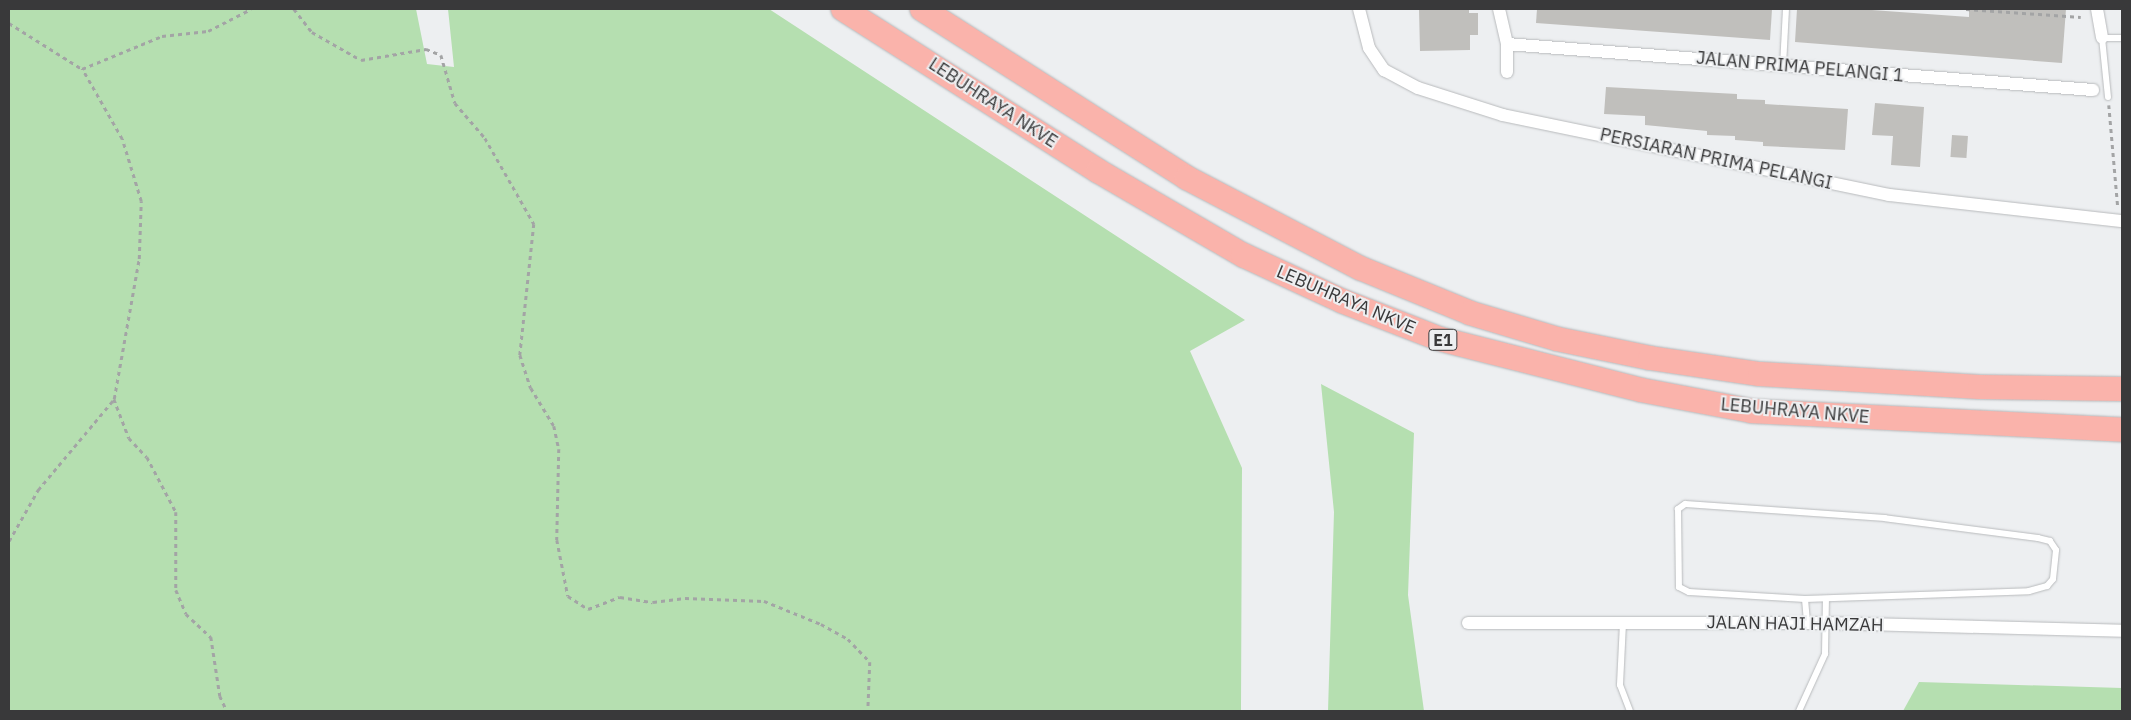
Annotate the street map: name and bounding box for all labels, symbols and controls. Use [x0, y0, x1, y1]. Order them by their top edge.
street label: JALAN PRIMA PELANGI 1 [1695, 47, 1905, 87]
street label: LEBUHRAYA NKVE [925, 53, 1061, 153]
street label: PERSIARAN PRIMA PELANGI [1598, 124, 1834, 194]
street label: LEBUHRAYA NKVE [1273, 261, 1419, 339]
road number: E1 [1428, 326, 1458, 354]
street label: LEBUHRAYA NKVE [1720, 394, 1870, 428]
street label: JALAN HAJI HAMZAH [1706, 612, 1884, 636]

